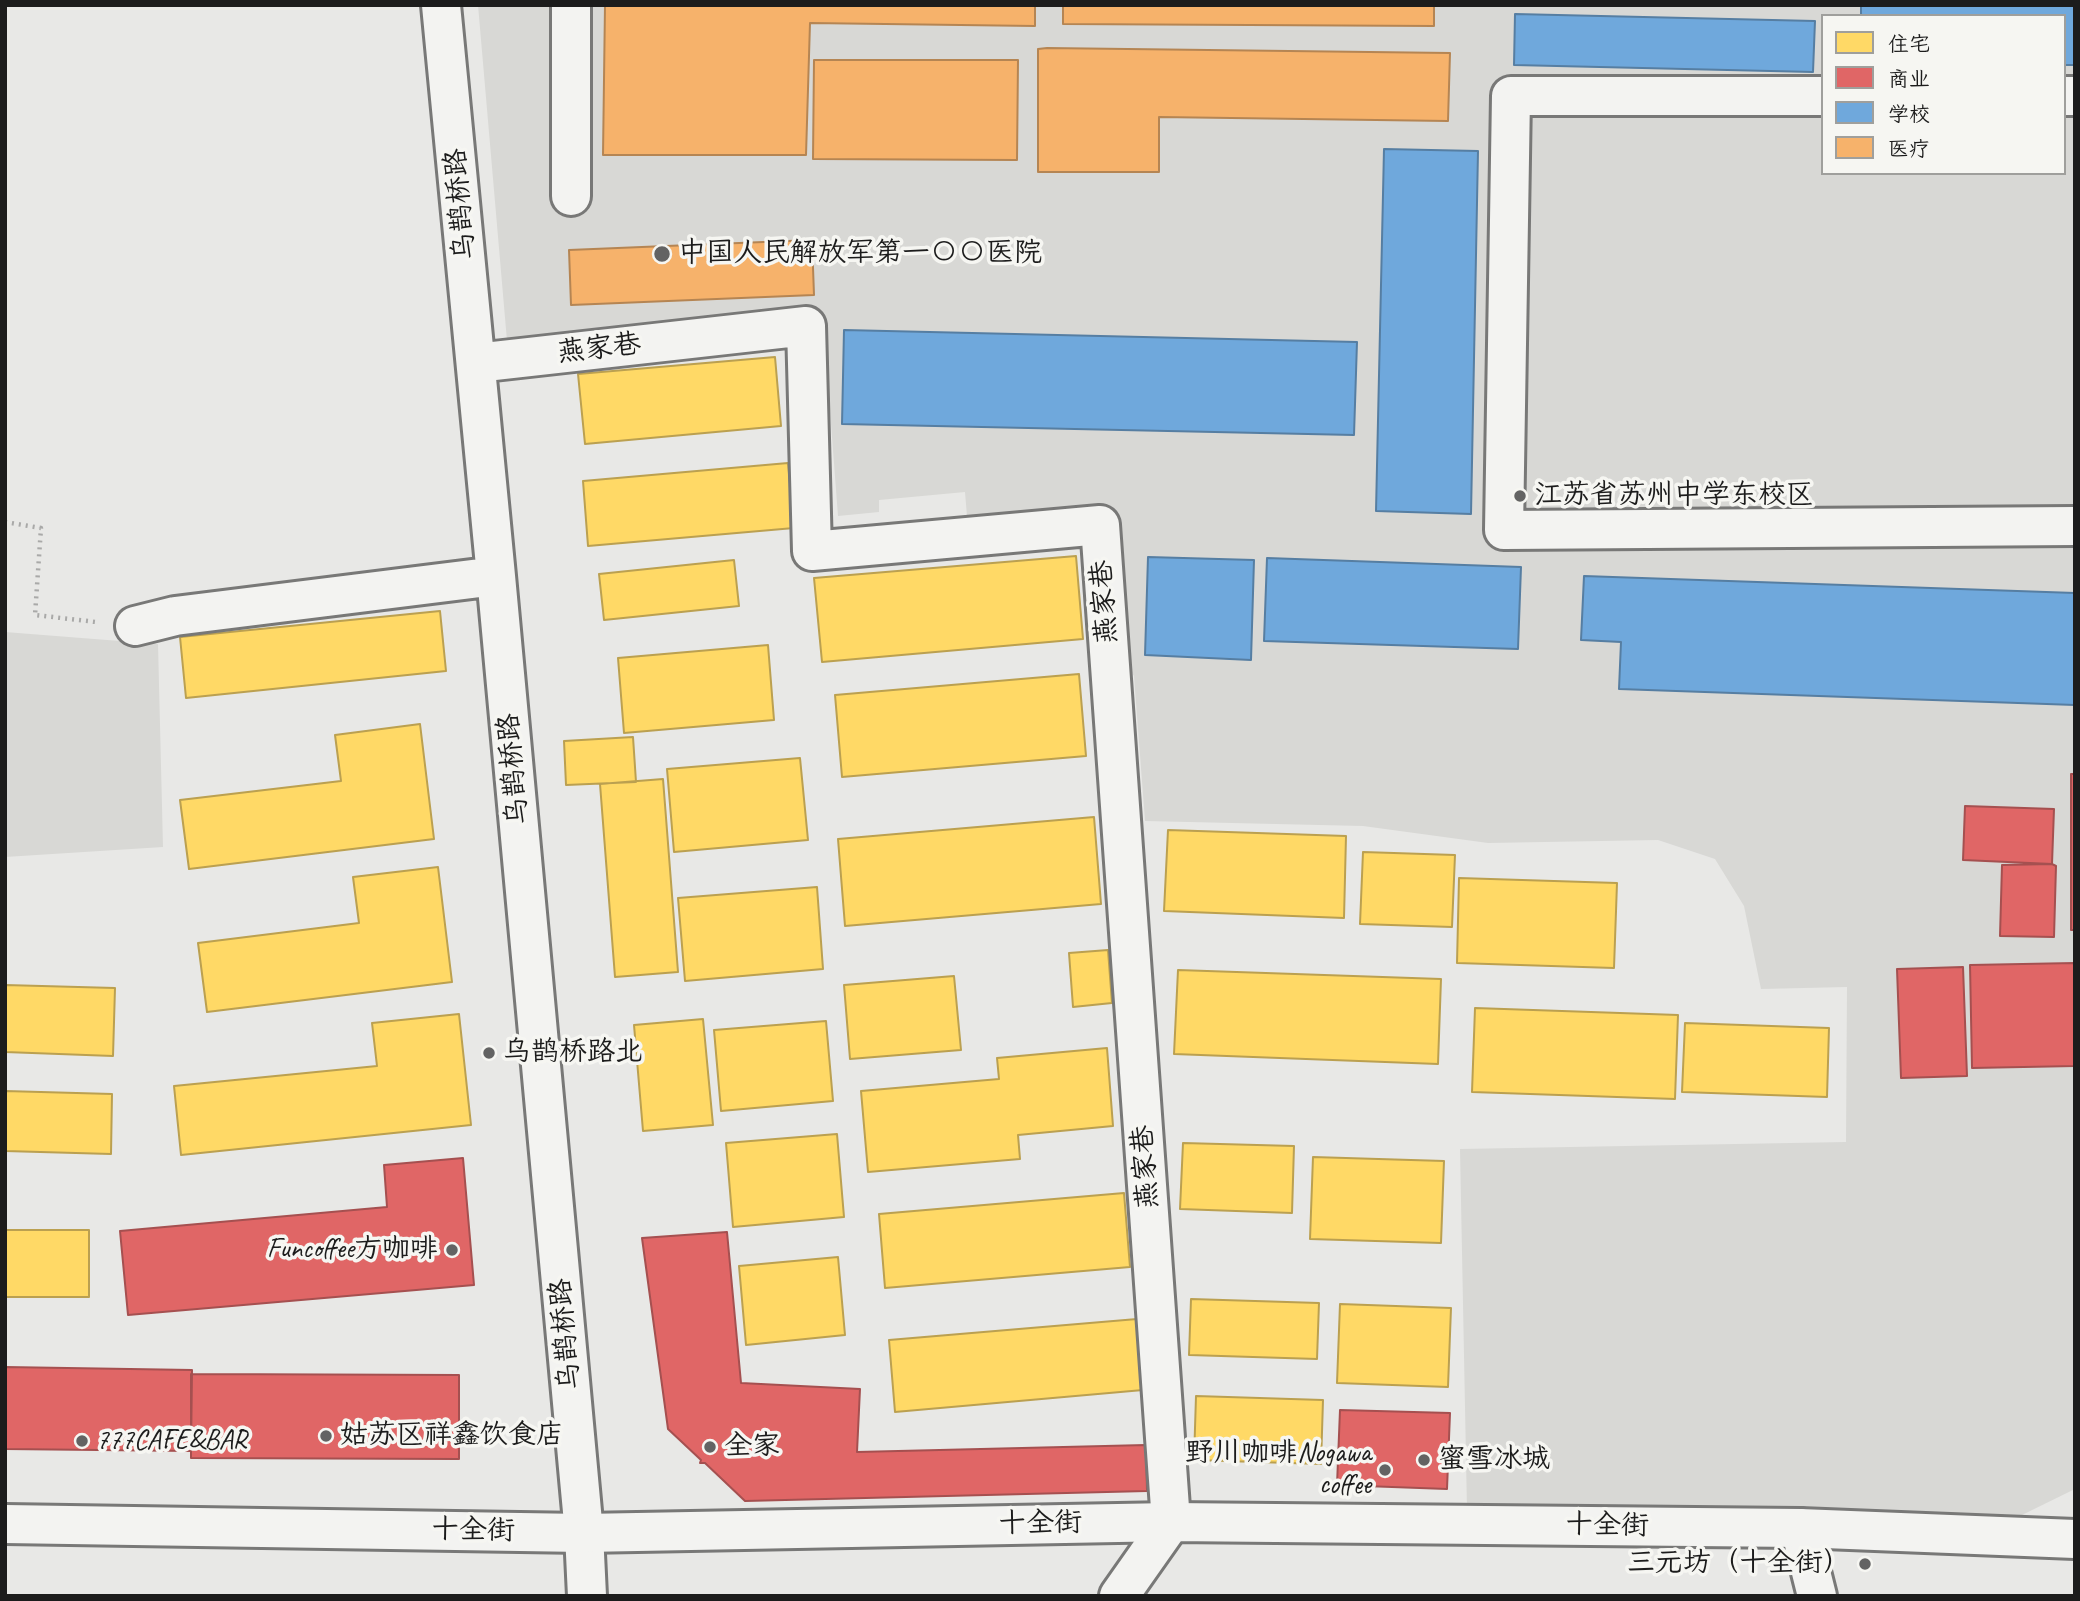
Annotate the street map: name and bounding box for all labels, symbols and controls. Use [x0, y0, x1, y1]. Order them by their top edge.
legend [1821, 14, 2066, 175]
text: 住宅 [1888, 31, 1930, 57]
text: 商业 [1888, 66, 1930, 92]
text: 学校 [1888, 101, 1930, 127]
text: 医疗 [1888, 136, 1930, 162]
street label: 乌鹊桥路 [439, 147, 483, 261]
place label: 中国人民解放军第一〇〇医院 [678, 237, 1042, 271]
marker: 中国人民解放军第一〇〇医院 [652, 244, 672, 264]
street label: 燕家巷 [555, 328, 643, 370]
place label: 江苏省苏州中学东校区 [1534, 479, 1814, 513]
marker: 江苏省苏州中学东校区 [1512, 488, 1528, 504]
street label: 燕家巷 [1085, 559, 1125, 645]
street label: 乌鹊桥路 [492, 712, 536, 826]
place label: 乌鹊桥路北 [503, 1036, 643, 1070]
marker: 乌鹊桥路北 [481, 1045, 497, 1061]
street label: 燕家巷 [1126, 1124, 1166, 1210]
place label: Funcoffee方咖啡 [267, 1233, 438, 1267]
marker: Funcoffee方咖啡 [444, 1242, 460, 1258]
street label: 乌鹊桥路 [544, 1277, 588, 1391]
place label: 姑苏区祥鑫饮食店 [340, 1419, 564, 1453]
place label: 777CAFE&BAR [96, 1424, 246, 1458]
marker: 姑苏区祥鑫饮食店 [318, 1428, 334, 1444]
place label: 全家 [724, 1430, 780, 1464]
marker: 777CAFE&BAR [74, 1433, 90, 1449]
place label: 野川咖啡Nogawa coffee [1185, 1437, 1371, 1503]
marker: 全家 [702, 1439, 718, 1455]
place label: 蜜雪冰城 [1438, 1443, 1550, 1477]
marker: 蜜雪冰城 [1416, 1452, 1432, 1468]
marker: 野川咖啡Nogawa coffee [1377, 1462, 1393, 1478]
street label: 十全街 [998, 1506, 1082, 1542]
street label: 十全街 [1565, 1508, 1649, 1544]
street label: 十全街 [431, 1513, 515, 1549]
place label: 三元坊（十全街） [1627, 1547, 1851, 1581]
marker: 三元坊（十全街） [1857, 1556, 1873, 1572]

